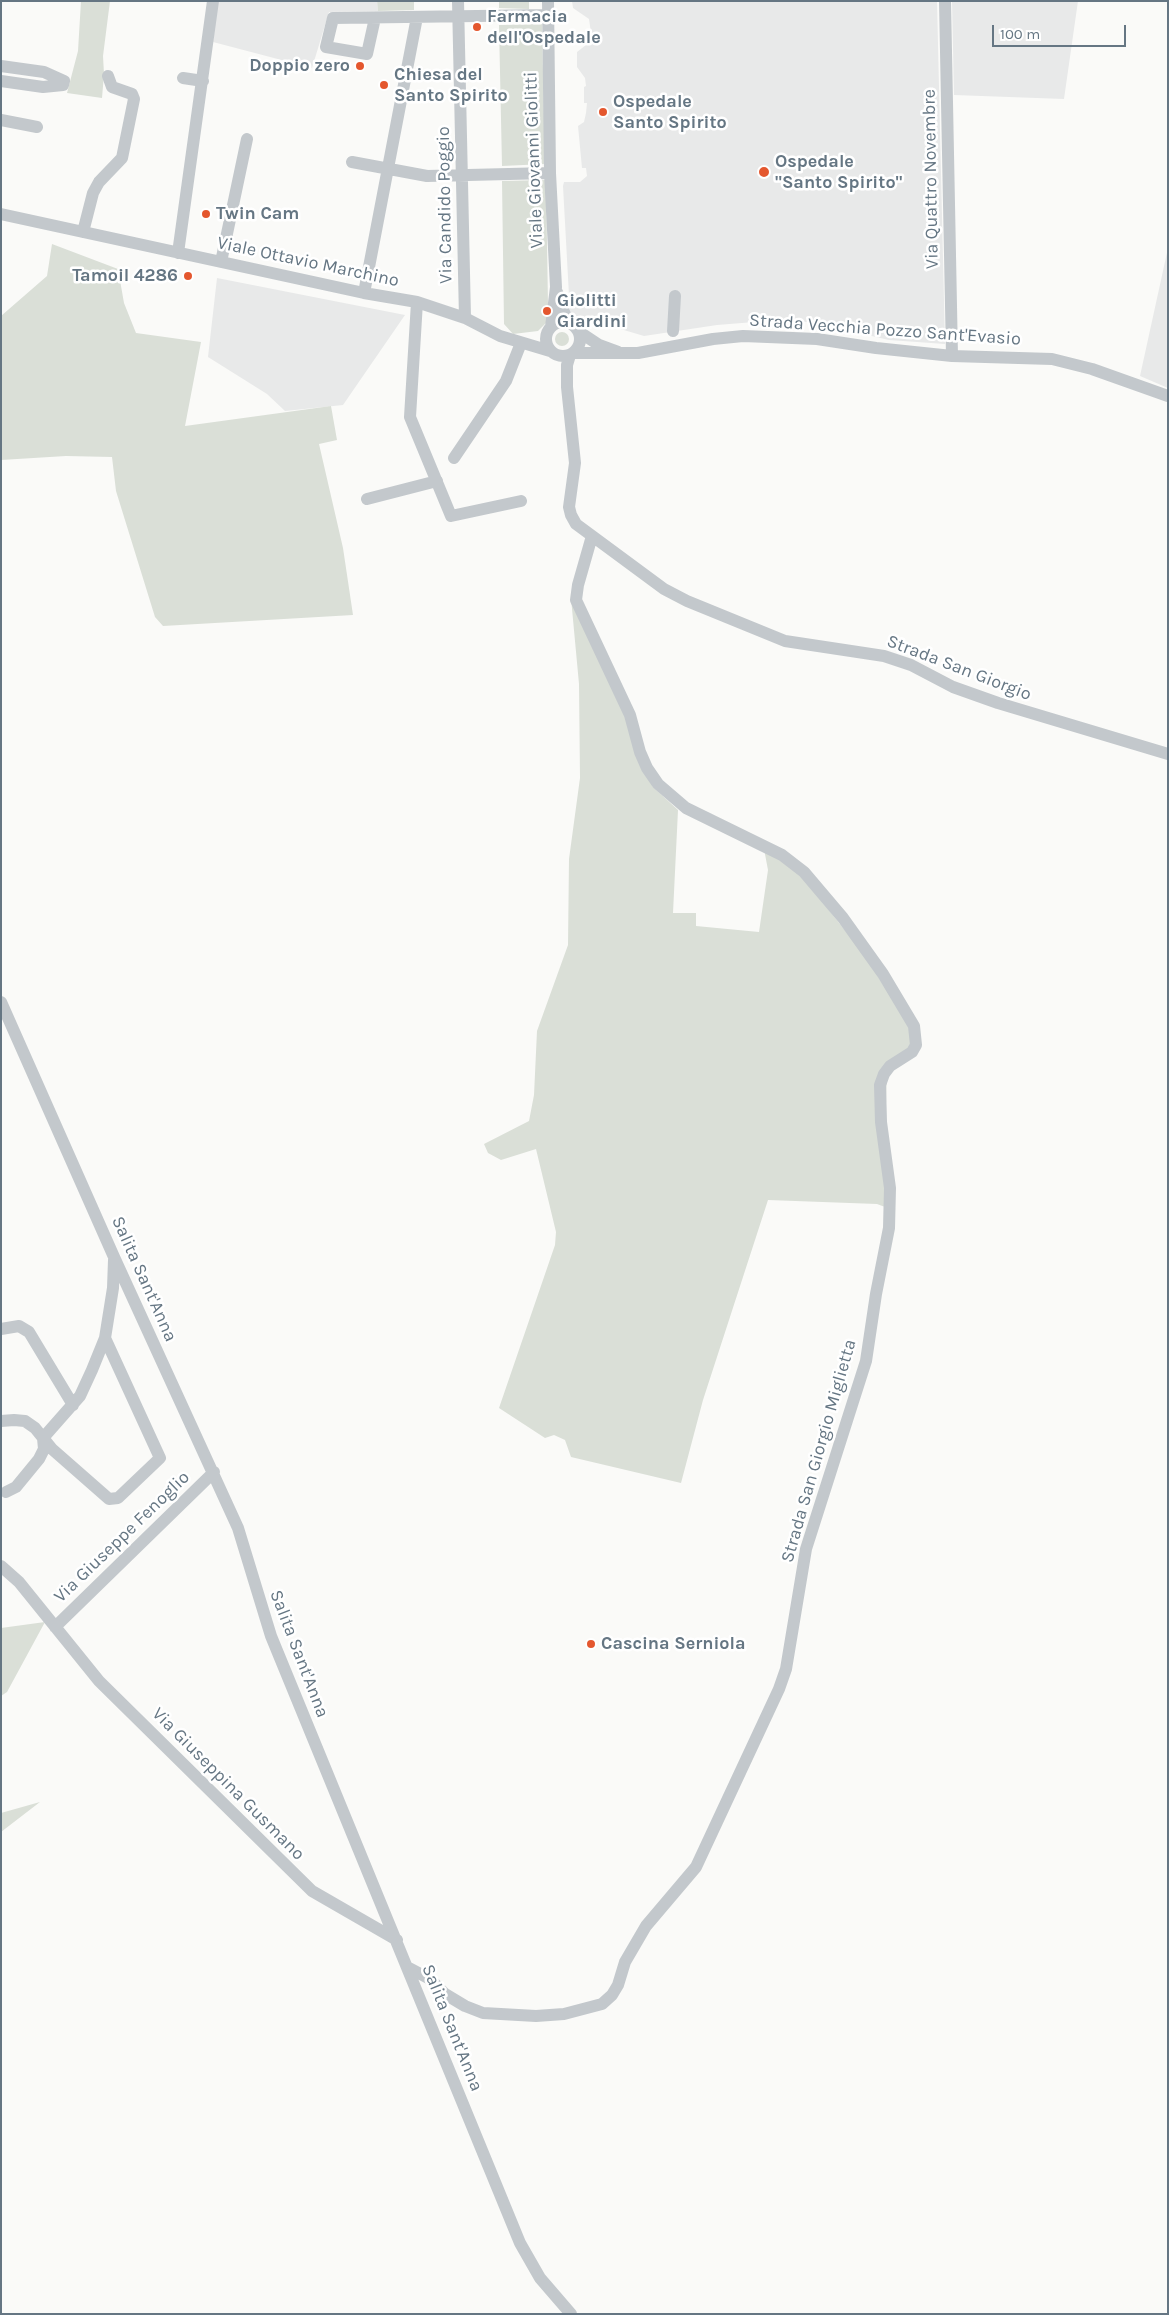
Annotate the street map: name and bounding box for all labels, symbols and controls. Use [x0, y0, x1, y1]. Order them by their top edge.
place label: Farmacia dell'Ospedale [487, 6, 601, 48]
scale bar [994, 15, 1128, 47]
marker: Farmacia dell'Ospedale [471, 21, 483, 33]
text: 100 m [1000, 25, 1040, 43]
place label: Doppio zero [249, 55, 350, 77]
marker: Doppio zero [354, 60, 366, 72]
place label: Chiesa del Santo Spirito [394, 64, 508, 106]
street label: Viale Giovanni Giolitti [520, 71, 548, 249]
marker: Chiesa del Santo Spirito [378, 79, 390, 91]
street label: Via Quattro Novembre [919, 89, 943, 269]
place label: Ospedale Santo Spirito [613, 91, 727, 134]
marker: Ospedale Santo Spirito [597, 106, 609, 118]
street label: Via Candido Poggio [433, 126, 457, 284]
place label: Ospedale "Santo Spirito" [775, 151, 902, 193]
marker: Ospedale "Santo Spirito" [757, 165, 771, 179]
place label: Twin Cam [216, 203, 299, 225]
marker: Twin Cam [200, 208, 212, 220]
street label: Viale Ottavio Marchino [215, 232, 401, 292]
place label: Tamoil 4286 [72, 265, 178, 287]
marker: Tamoil 4286 [182, 270, 194, 282]
place label: Giolitti Giardini [557, 290, 627, 332]
marker: Giolitti Giardini [541, 305, 553, 317]
street label: Strada Vecchia Pozzo Sant'Evasio [748, 310, 1022, 350]
street label: Strada San Giorgio [884, 630, 1034, 706]
street label: Salita Sant'Anna [107, 1213, 181, 1345]
street label: Strada San Giorgio Miglietta [777, 1337, 861, 1565]
street label: Via Giuseppe Fenoglio [50, 1467, 194, 1607]
street label: Salita Sant'Anna [265, 1587, 333, 1721]
place label: Cascina Serniola [601, 1633, 746, 1655]
marker: Cascina Serniola [585, 1638, 597, 1650]
street label: Via Giuseppina Gusmano [147, 1703, 309, 1865]
street label: Salita Sant'Anna [417, 1961, 487, 2095]

